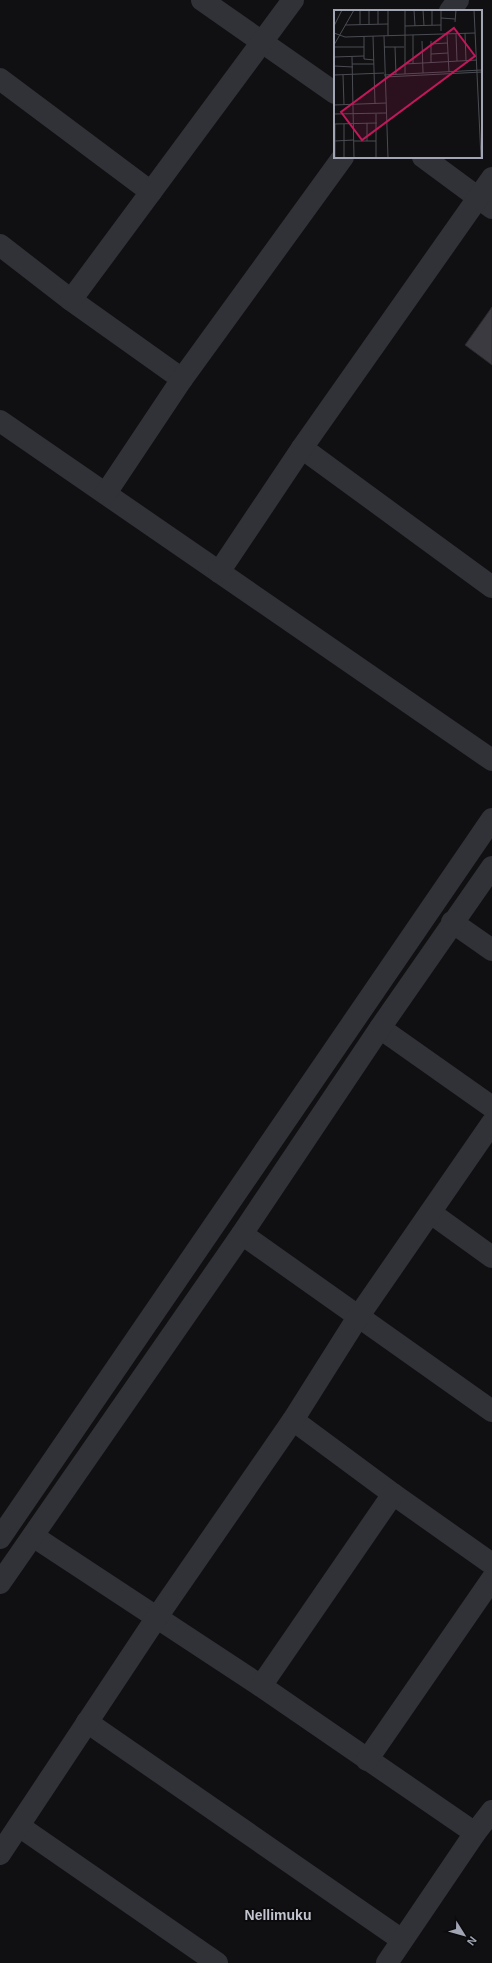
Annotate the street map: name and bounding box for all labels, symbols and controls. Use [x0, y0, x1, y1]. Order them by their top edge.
inset map [334, 10, 482, 158]
district label: Nellimuku [245, 1907, 311, 1923]
north arrow [444, 1915, 484, 1955]
text: N [465, 1934, 479, 1948]

